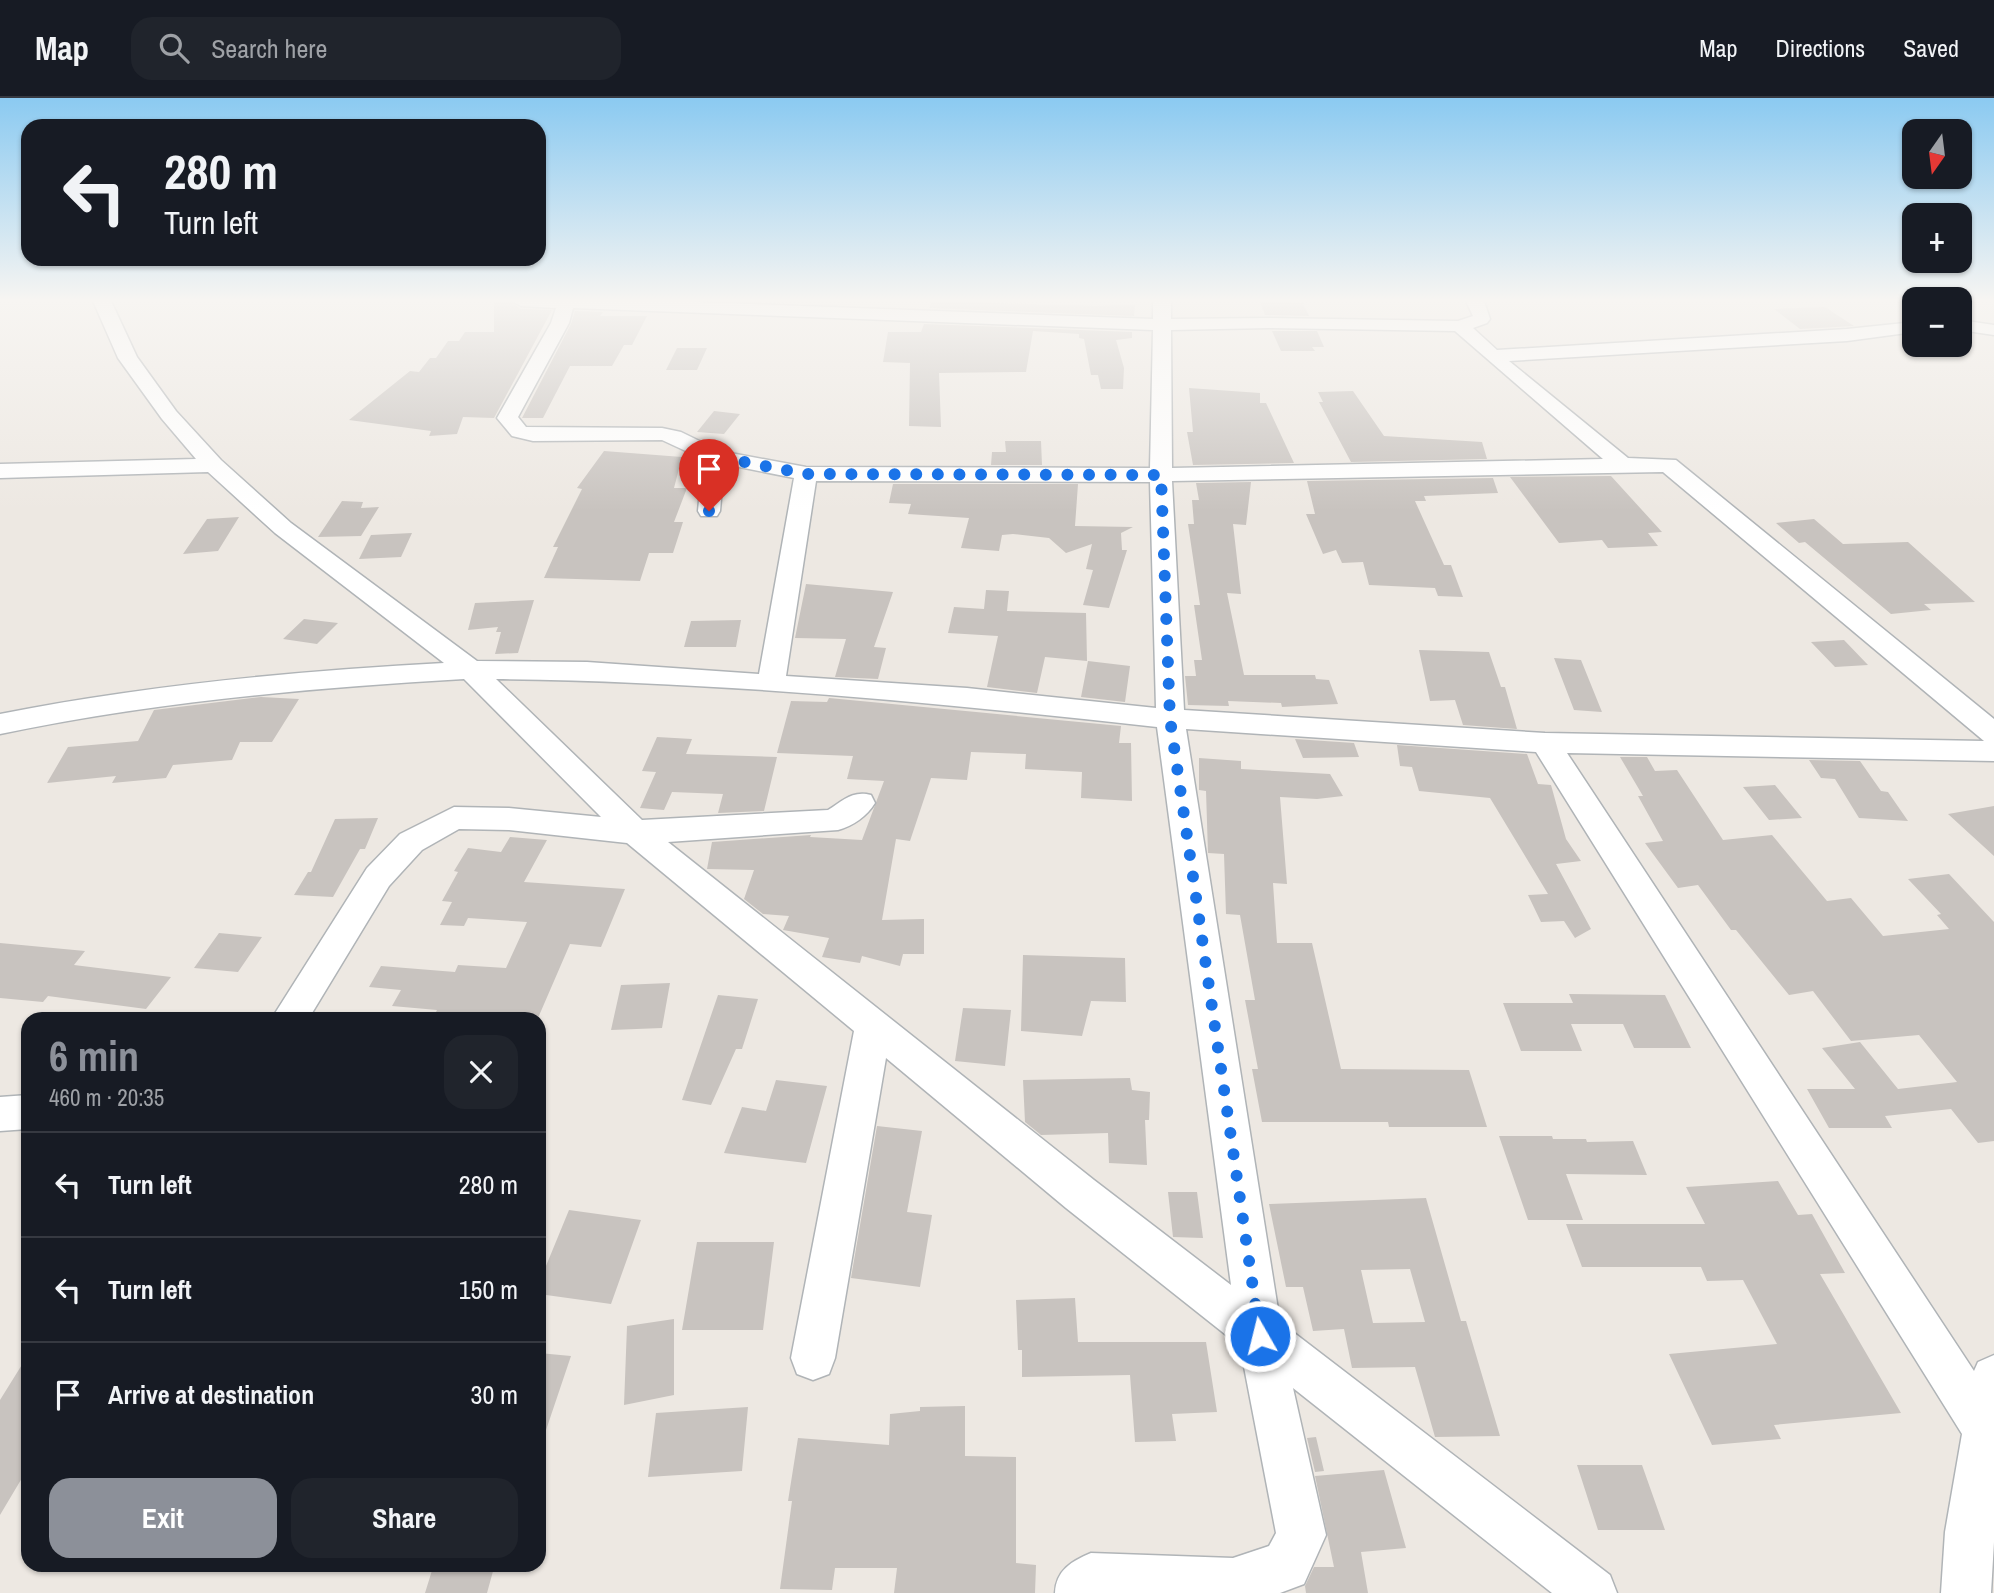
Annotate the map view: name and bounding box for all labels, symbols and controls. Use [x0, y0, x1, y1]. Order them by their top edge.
search box [131, 17, 621, 80]
text: Map [35, 26, 89, 70]
icon: search [155, 29, 193, 67]
text: Search here [211, 31, 327, 66]
text: Map [1699, 32, 1737, 64]
text: Directions [1775, 32, 1865, 64]
text: Saved [1903, 32, 1959, 64]
north arrow [1902, 119, 1972, 189]
map controls [1902, 119, 1972, 357]
text: 280 m [164, 138, 278, 204]
icon: left [49, 147, 140, 238]
text: Turn left [164, 201, 258, 244]
button: + [1902, 203, 1972, 273]
button: − [1902, 287, 1972, 357]
pin [679, 439, 739, 511]
icon: arrive [690, 450, 728, 488]
text: 6 min [49, 1028, 139, 1084]
button: close [444, 1035, 518, 1109]
text: 460 m · 20:35 [49, 1082, 164, 1113]
icon: left [49, 1166, 87, 1204]
text: Turn left [108, 1167, 192, 1202]
text: 280 m [459, 1167, 518, 1202]
icon: left [49, 1271, 87, 1309]
text: Turn left [108, 1272, 192, 1307]
text: 150 m [459, 1272, 518, 1307]
position arrow [1223, 1299, 1297, 1373]
icon: arrive [49, 1376, 87, 1414]
text: Arrive at destination [108, 1377, 314, 1412]
text: 30 m [471, 1377, 518, 1412]
button: Exit [49, 1478, 277, 1558]
button: Share [291, 1478, 518, 1558]

